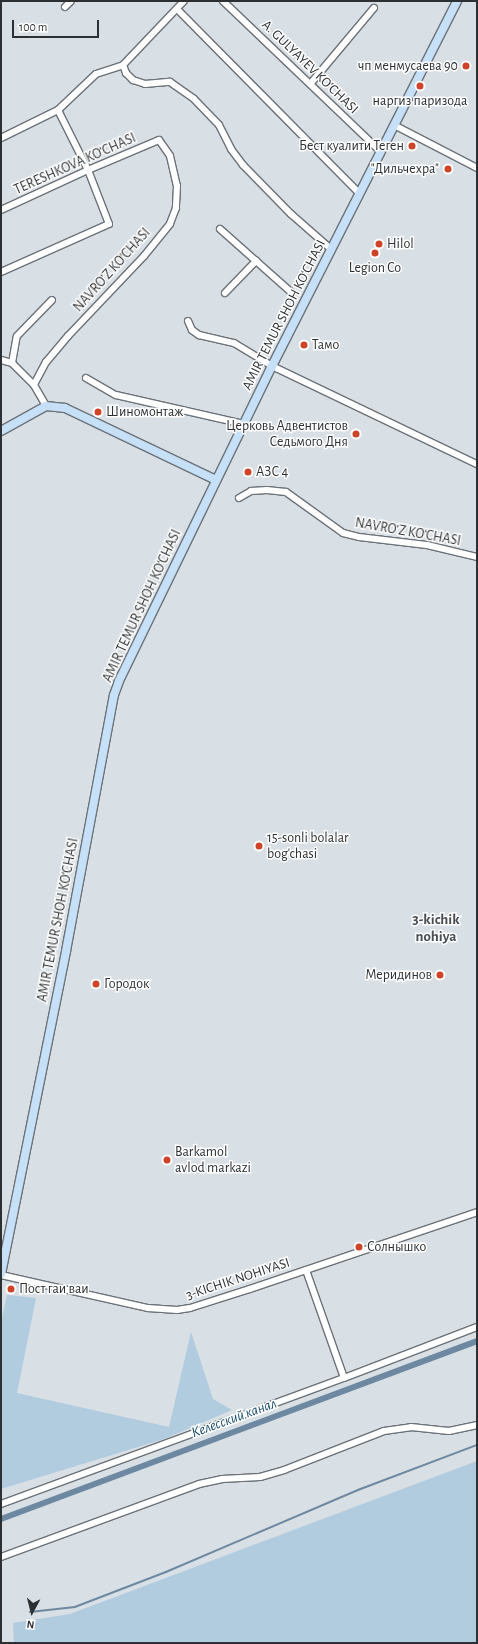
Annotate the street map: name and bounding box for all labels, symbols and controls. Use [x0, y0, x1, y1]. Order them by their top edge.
scale bar [14, 12, 101, 38]
street label: A. GULYAYEV KO‘CHASI [258, 17, 362, 117]
text: 100 m [19, 21, 47, 33]
place label: чп менмусаева 90 [358, 58, 458, 74]
marker: чп менмусаева 90 [461, 61, 471, 71]
marker: наргиз паризода [415, 81, 425, 91]
place label: наргиз паризода [373, 93, 467, 109]
street label: TERESHKOVA KO‘CHASI [11, 130, 139, 198]
place label: Бест куалити Теген [299, 138, 404, 154]
marker: Бест куалити Теген [407, 141, 417, 151]
place label: "Дильчехра" [371, 161, 439, 177]
marker: "Дильчехра" [442, 163, 454, 175]
street label: NAVRO‘Z KO‘CHASI [70, 225, 154, 315]
place label: Hilol [387, 236, 414, 252]
street label: AMIR TEMUR SHOH KO‘CHASI [239, 237, 329, 393]
marker: Hilol [374, 239, 384, 249]
marker: Legion Co [370, 248, 380, 258]
place label: Legion Co [349, 260, 401, 276]
place label: Тамо [312, 337, 339, 353]
marker: Тамо [299, 340, 309, 350]
place label: Шиномонтаж [106, 404, 183, 420]
marker: Шиномонтаж [93, 407, 103, 417]
place label: Церковь Адвентистов Седьмого Дня [226, 418, 348, 450]
marker: Церковь Адвентистов Седьмого Дня [351, 429, 361, 439]
place label: АЗС 4 [256, 464, 288, 480]
marker: АЗС 4 [243, 467, 253, 477]
street label: NAVRO‘Z KO‘CHASI [354, 514, 462, 550]
street label: AMIR TEMUR SHOH KO‘CHASI [99, 527, 185, 685]
place label: 15-sonli bolalar bog'chasi [267, 830, 349, 862]
street label: AMIR TEMUR SHOH KO‘CHASI [34, 837, 82, 1003]
marker: 15-sonli bolalar bog'chasi [254, 841, 264, 851]
district label: 3-kichik nohiya [412, 910, 460, 945]
place label: Меридинов [365, 967, 432, 983]
marker: Меридинов [435, 970, 445, 980]
place label: Городок [104, 976, 149, 992]
marker: Городок [91, 979, 101, 989]
place label: Barkamol avlod markazi [175, 1144, 251, 1176]
marker: Barkamol avlod markazi [162, 1155, 172, 1165]
place label: Солнышко [367, 1239, 426, 1255]
marker: Солнышко [354, 1242, 364, 1252]
street label: 3-KICHIK NOHIYASI [184, 1254, 292, 1304]
place label: Пост гаи ваи [19, 1281, 89, 1297]
marker: Пост гаи ваи [6, 1284, 16, 1294]
water label: Келесский канал [189, 1394, 279, 1442]
north arrow [12, 1592, 52, 1632]
text: N [26, 1618, 35, 1630]

